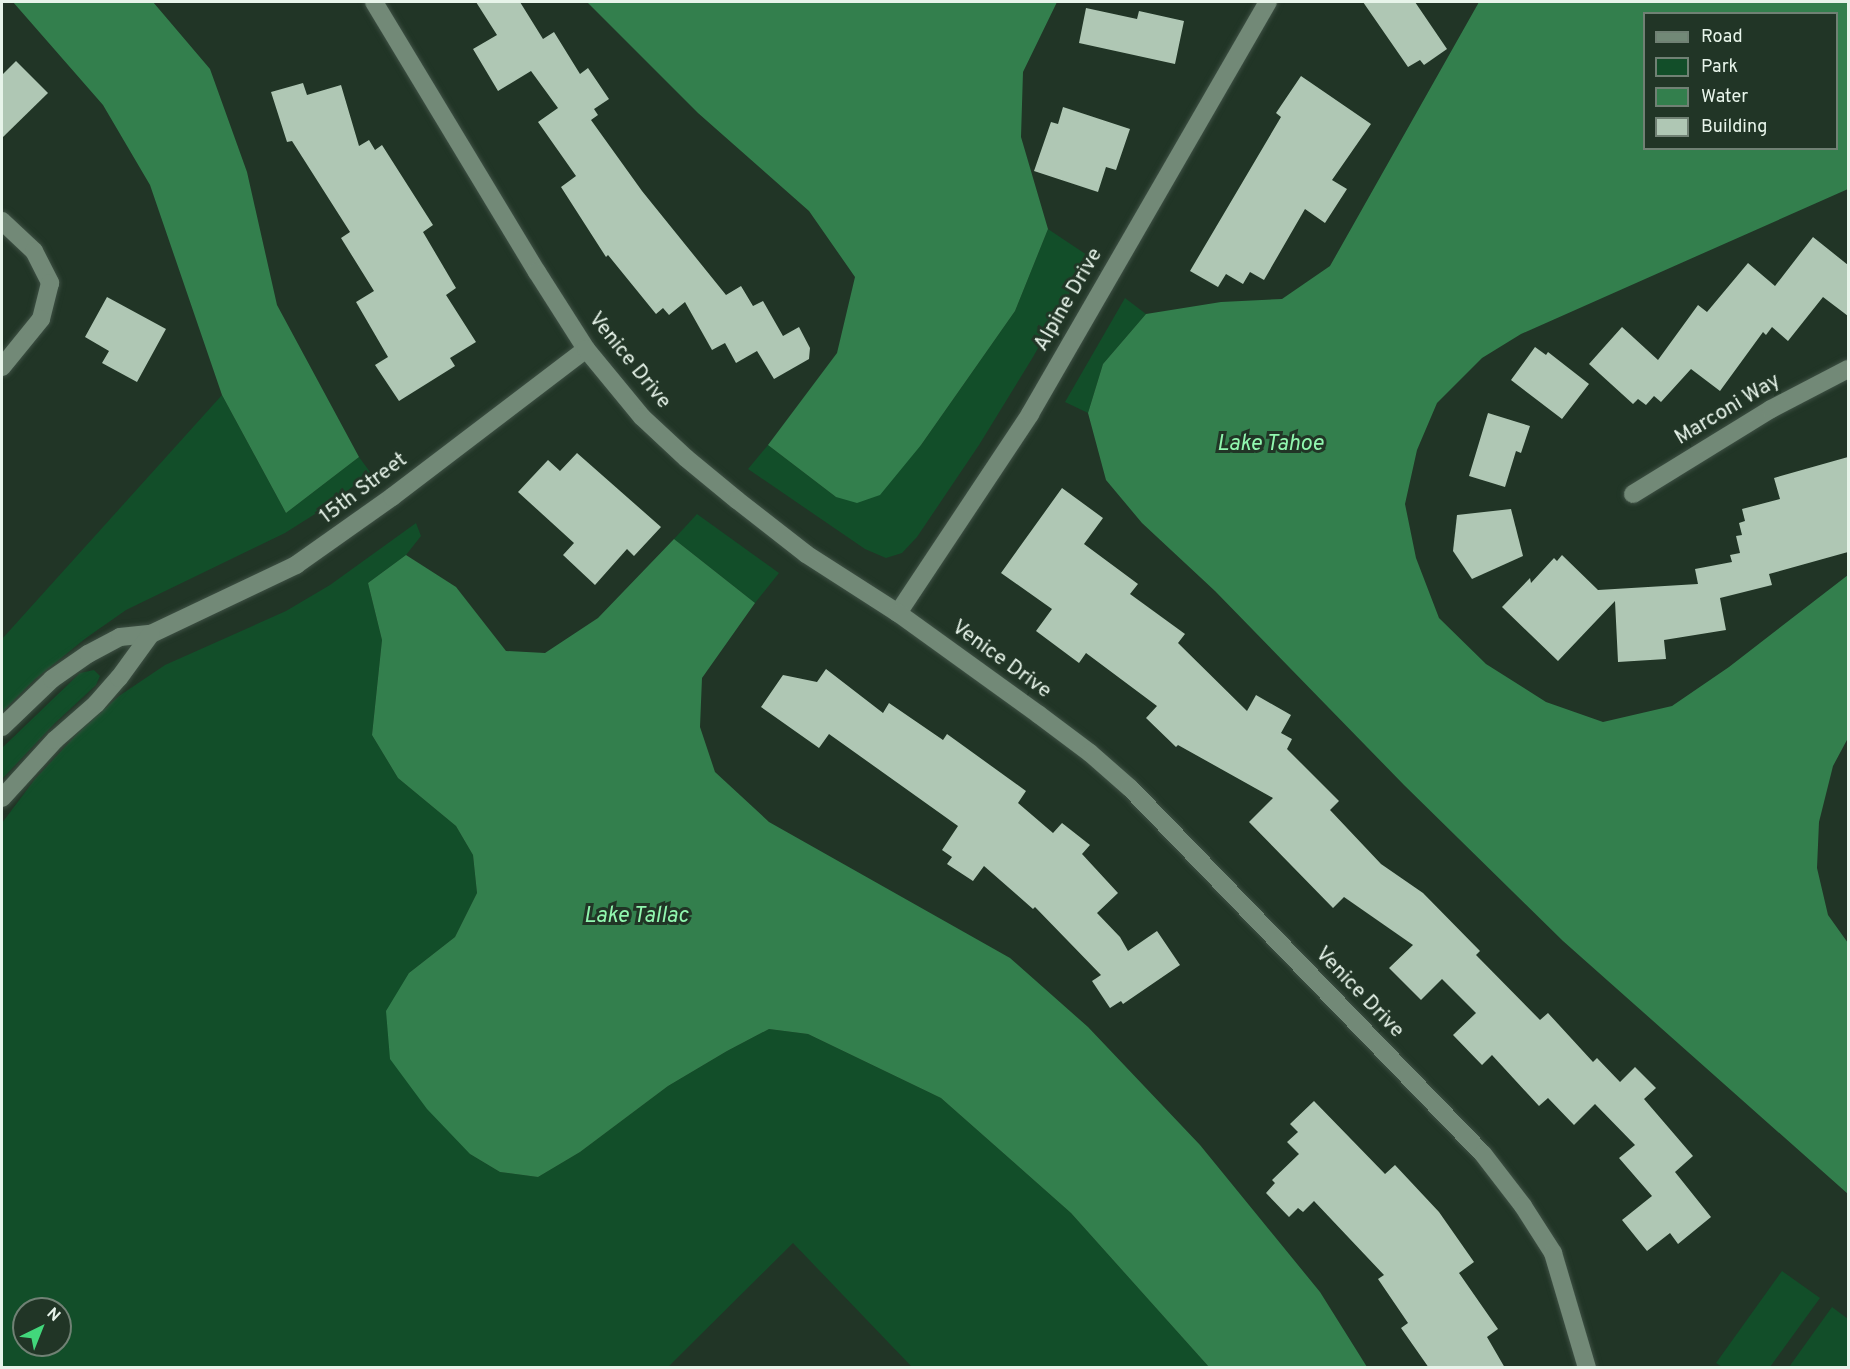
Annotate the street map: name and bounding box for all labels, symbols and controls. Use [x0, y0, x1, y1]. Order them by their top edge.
legend [1643, 12, 1838, 150]
text: Road [1701, 26, 1743, 49]
text: Park [1701, 56, 1738, 79]
text: Water [1701, 86, 1748, 109]
text: Building [1701, 116, 1767, 139]
street label: Alpine Drive [1029, 244, 1109, 356]
street label: Venice Drive [582, 308, 676, 414]
street label: Marconi Way [1671, 369, 1785, 451]
water label: Lake Tahoe [1216, 432, 1324, 458]
street label: 15th Street [315, 448, 413, 530]
street label: Venice Drive [946, 615, 1056, 705]
water label: Lake Tallac [583, 904, 689, 930]
street label: Venice Drive [1309, 942, 1409, 1044]
north arrow [12, 1297, 72, 1357]
text: N [42, 1304, 64, 1327]

